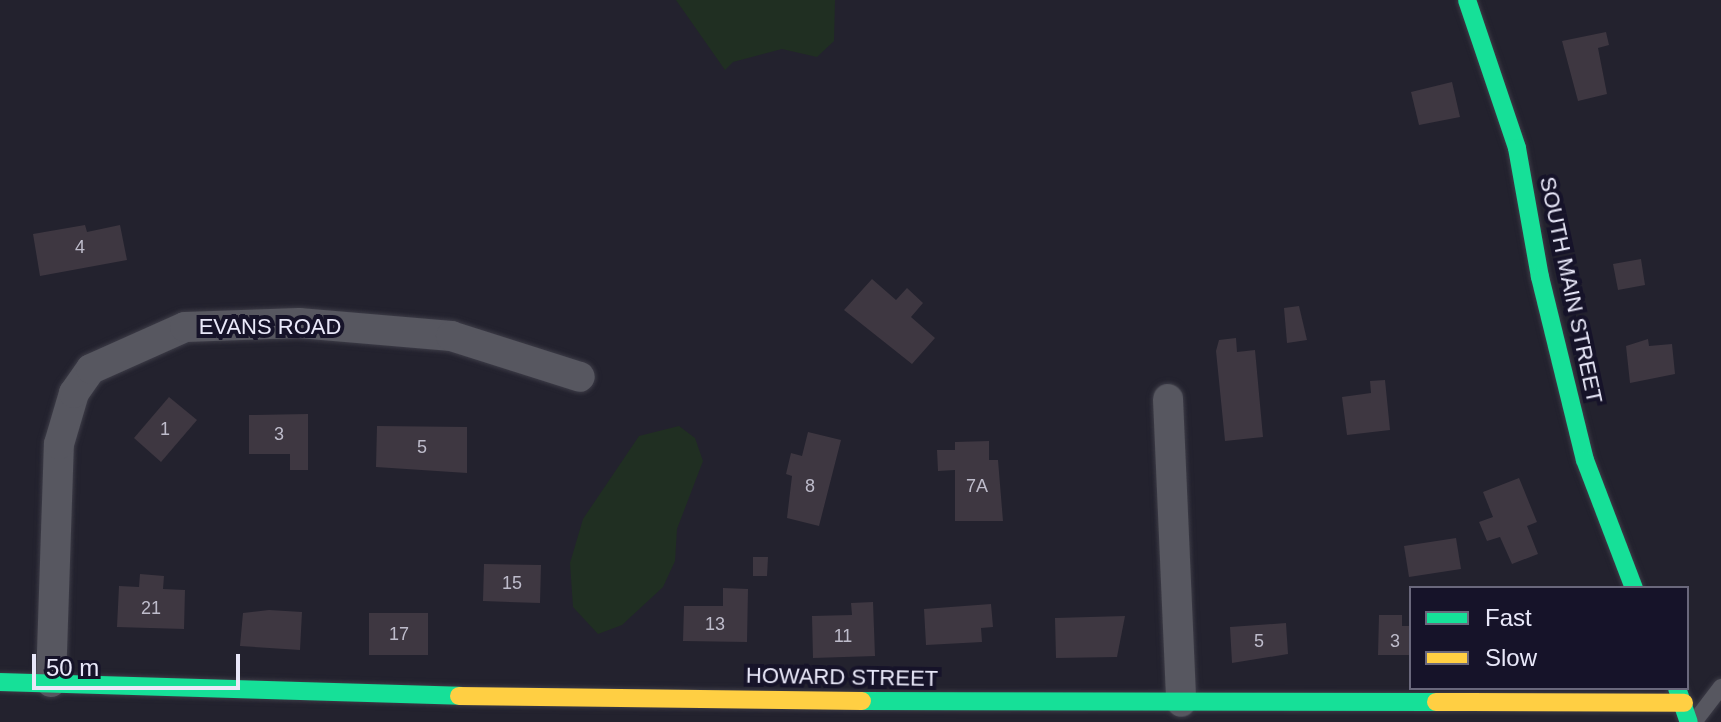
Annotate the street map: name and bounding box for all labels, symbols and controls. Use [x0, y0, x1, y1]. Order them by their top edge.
street label: SOUTH MAIN STREET [1534, 174, 1608, 406]
house number: 4 [75, 236, 85, 258]
street label: EVANS ROAD [199, 314, 341, 340]
house number: 1 [160, 418, 170, 440]
house number: 3 [274, 423, 284, 445]
house number: 5 [417, 436, 427, 458]
house number: 8 [805, 475, 815, 497]
house number: 7A [966, 475, 988, 497]
house number: 15 [502, 572, 522, 594]
legend [1409, 586, 1689, 690]
house number: 21 [141, 597, 161, 619]
text: Fast [1485, 604, 1532, 631]
house number: 13 [705, 613, 725, 635]
house number: 17 [389, 623, 409, 645]
house number: 11 [834, 625, 852, 647]
house number: 5 [1254, 630, 1264, 652]
house number: 3 [1390, 630, 1400, 652]
scale bar [36, 638, 244, 688]
text: Slow [1485, 644, 1537, 671]
text: 50 m [46, 654, 99, 681]
street label: HOWARD STREET [746, 662, 938, 692]

